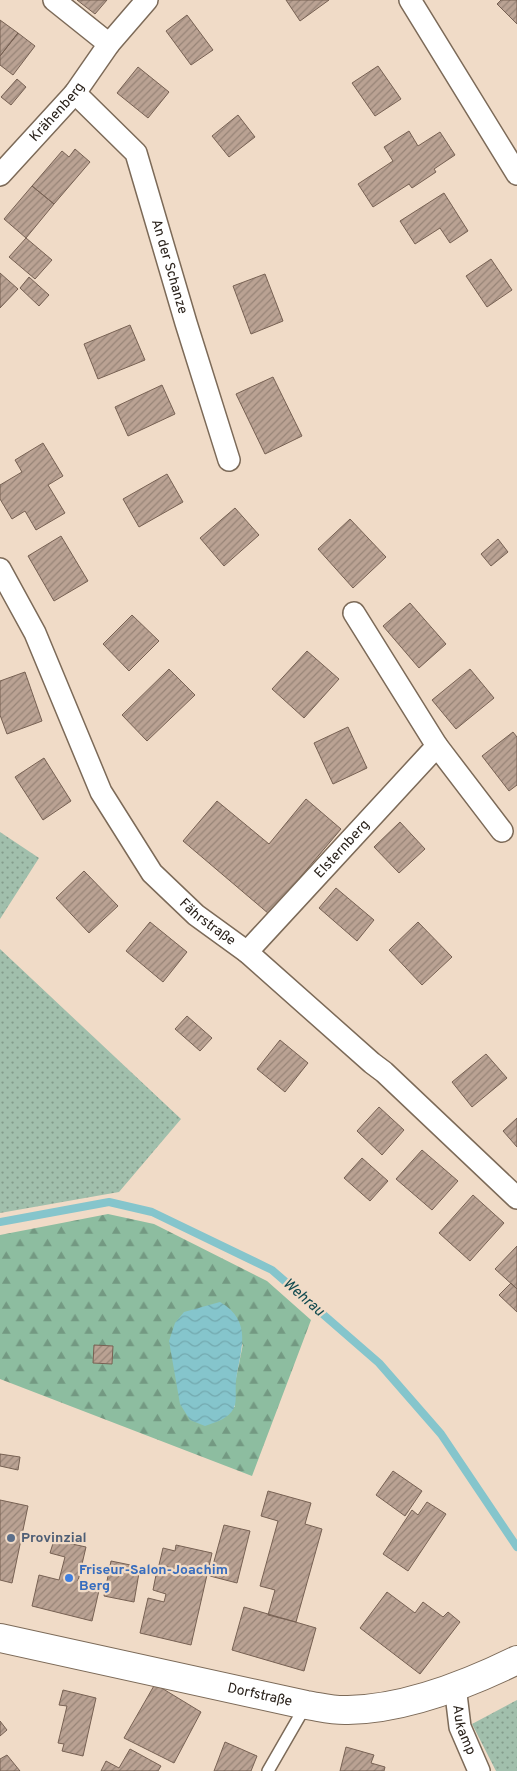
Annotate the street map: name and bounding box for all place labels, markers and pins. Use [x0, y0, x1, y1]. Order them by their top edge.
place label: Provinzial [21, 1530, 87, 1547]
marker: Provinzial [5, 1532, 17, 1544]
place label: Friseur-Salon-Joachim Berg [79, 1562, 228, 1595]
marker: Friseur-Salon-Joachim Berg [63, 1572, 75, 1584]

